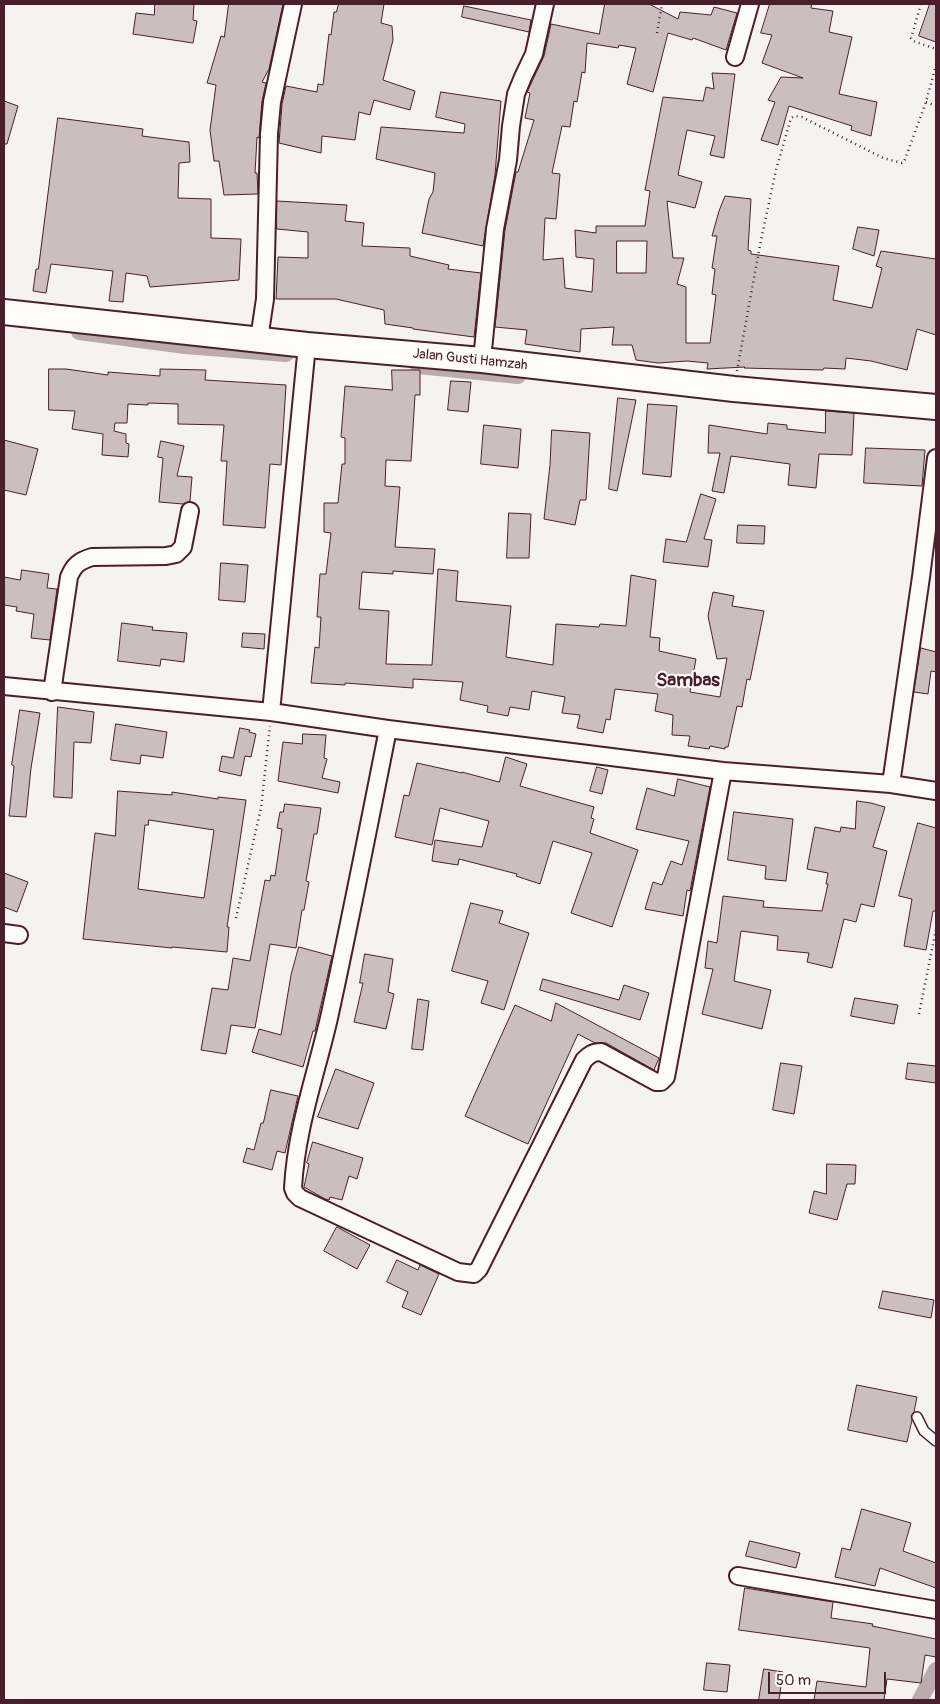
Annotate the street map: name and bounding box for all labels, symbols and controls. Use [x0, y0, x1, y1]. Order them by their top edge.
street label: Jalan Gusti Hamzah [412, 346, 528, 374]
district label: Sambas [656, 670, 720, 692]
scale bar [770, 1662, 888, 1694]
text: 50 m [776, 1671, 811, 1690]

